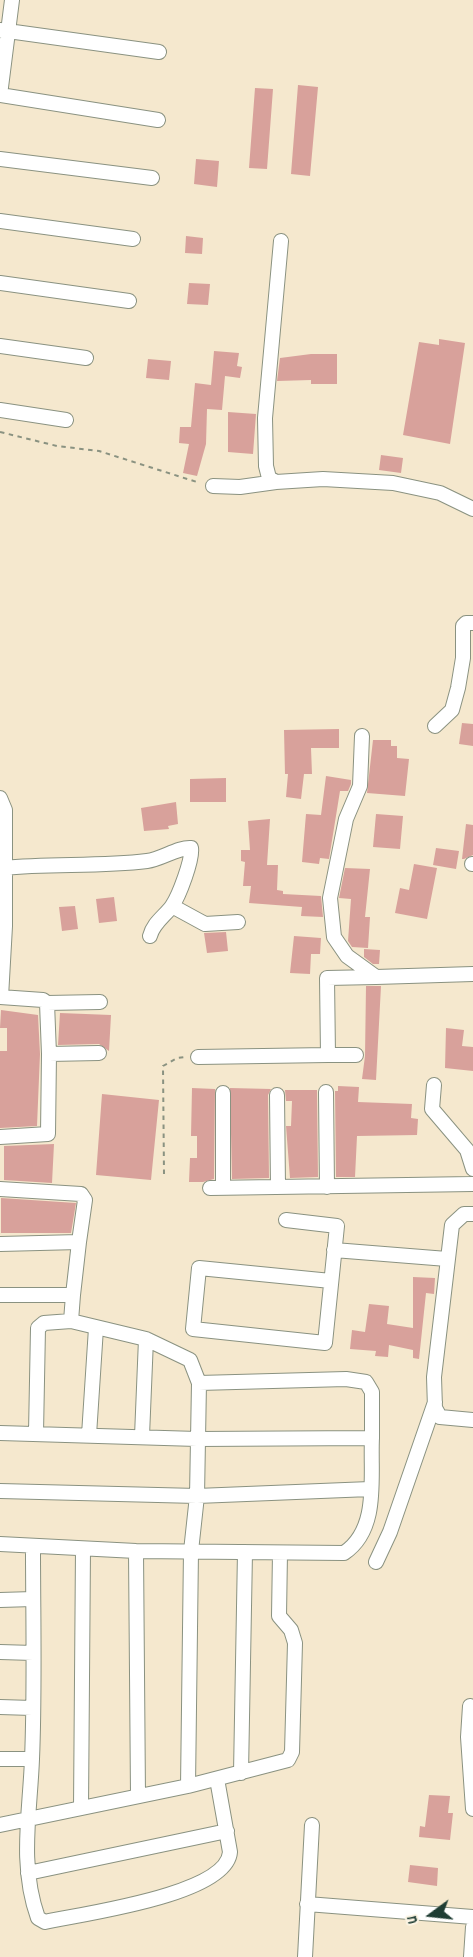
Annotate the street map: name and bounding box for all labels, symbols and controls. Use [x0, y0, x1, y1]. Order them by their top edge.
north arrow [401, 1885, 461, 1945]
text: U [401, 1913, 425, 1926]

